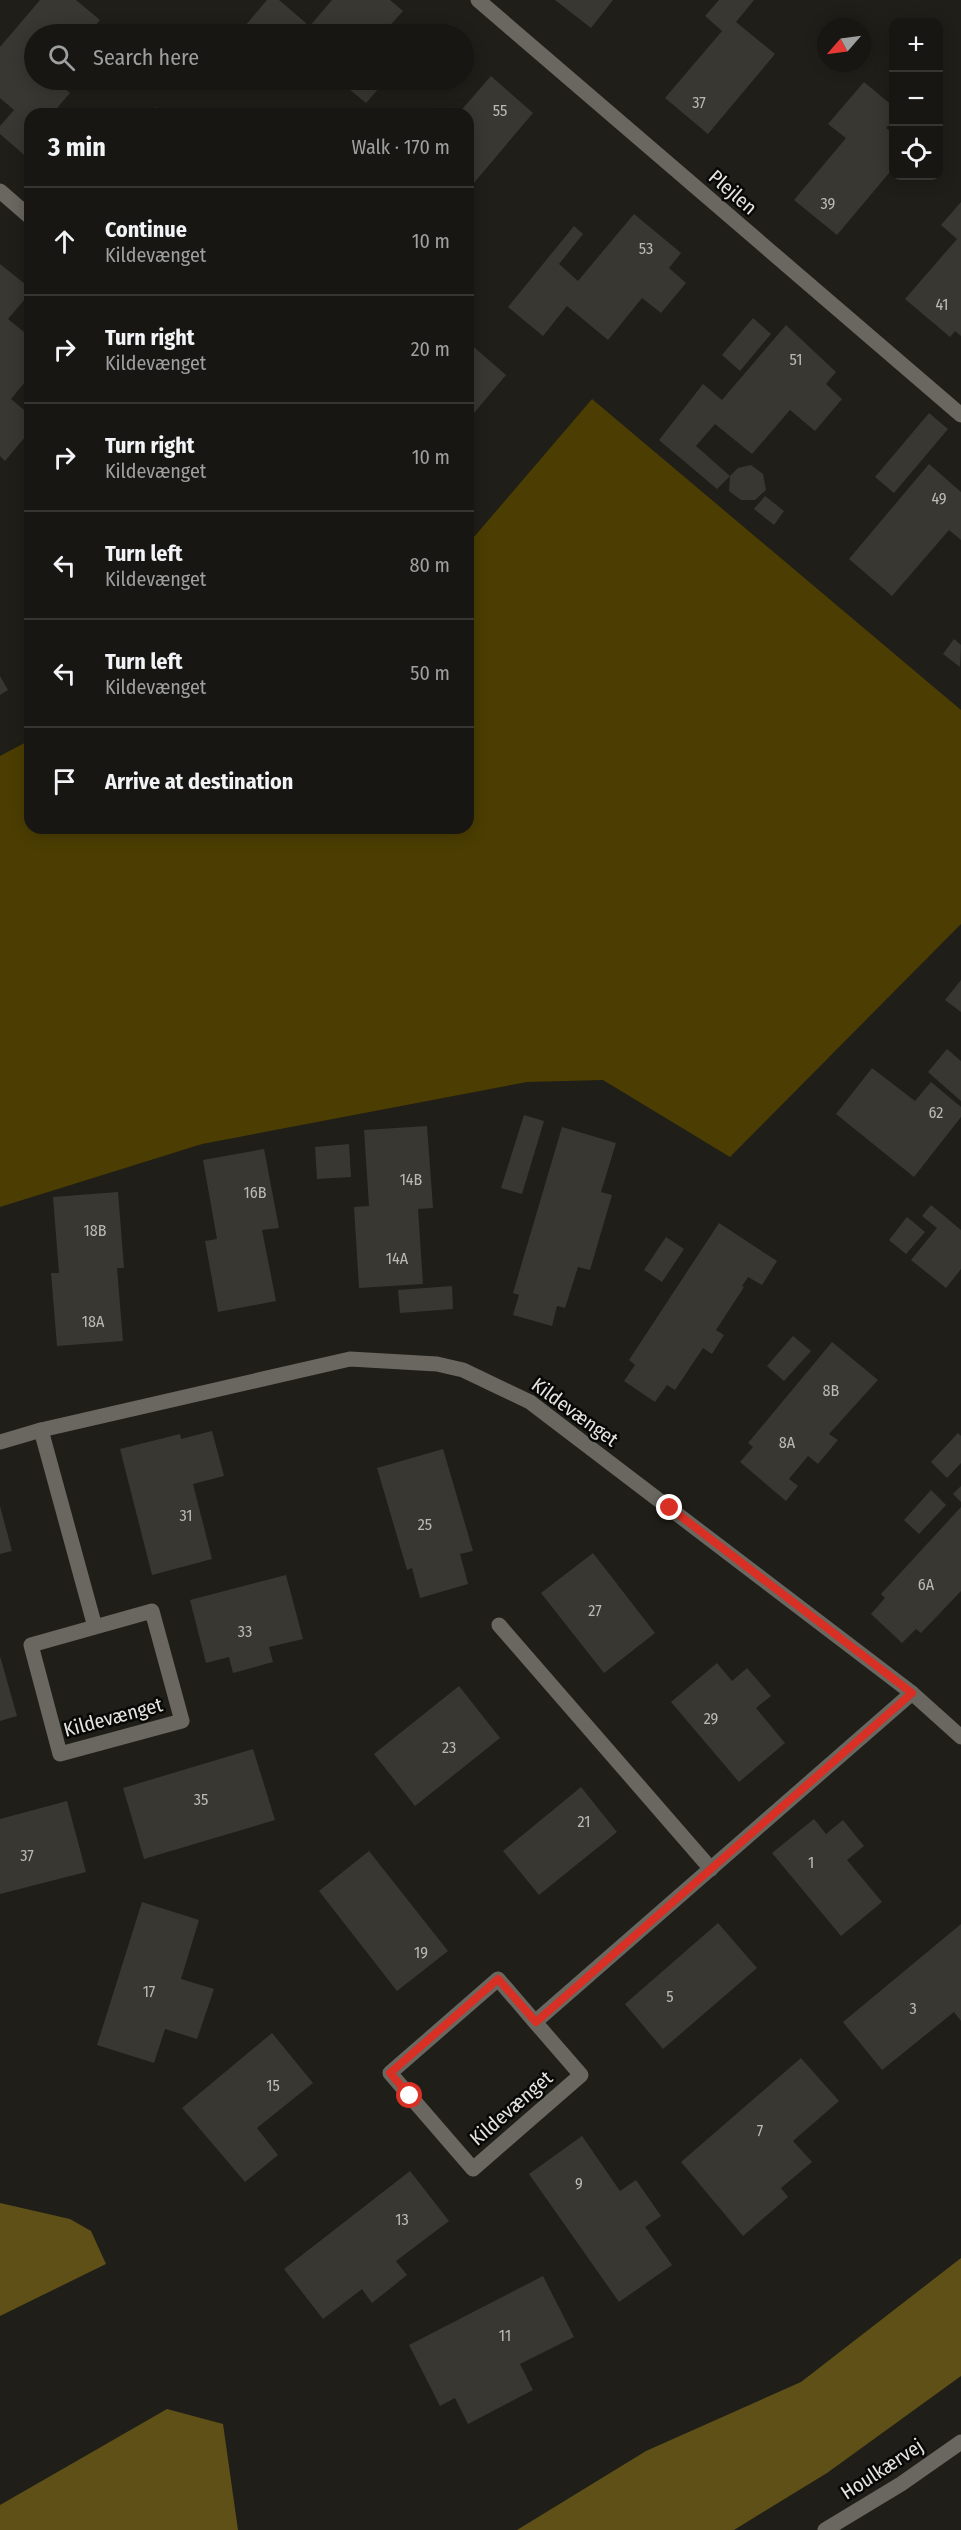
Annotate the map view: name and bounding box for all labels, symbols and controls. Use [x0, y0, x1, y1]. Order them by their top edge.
north arrow [817, 18, 871, 72]
map controls [889, 18, 943, 180]
button: + [889, 18, 943, 72]
search box [24, 24, 474, 90]
icon: search [45, 41, 78, 74]
text: Search here [93, 44, 199, 71]
button: − [889, 72, 943, 126]
house number: 37 [692, 93, 706, 112]
house number: 55 [493, 101, 507, 120]
button: locate [889, 126, 943, 180]
text: 3 min [48, 132, 106, 163]
text: Walk · 170 m [352, 135, 450, 159]
street label: Plejlen [704, 165, 762, 219]
house number: 39 [821, 194, 836, 213]
text: Continue [105, 216, 187, 243]
icon: ahead [48, 225, 81, 258]
text: 10 m [412, 229, 450, 253]
house number: 53 [639, 239, 653, 258]
text: Kildevænget [105, 243, 206, 267]
house number: 41 [935, 295, 949, 314]
text: Turn right [105, 324, 194, 351]
icon: right [48, 333, 81, 366]
text: 20 m [411, 337, 450, 361]
house number: 51 [790, 350, 802, 369]
text: Kildevænget [105, 351, 206, 375]
text: Turn right [105, 432, 194, 459]
icon: right [48, 441, 81, 474]
text: 10 m [412, 445, 450, 469]
text: Kildevænget [105, 459, 206, 483]
house number: 49 [931, 489, 947, 508]
text: Turn left [105, 540, 183, 567]
icon: left [48, 549, 81, 582]
text: 80 m [410, 553, 450, 577]
text: Kildevænget [105, 567, 206, 591]
text: Turn left [105, 648, 183, 675]
icon: left [48, 657, 81, 690]
text: 50 m [410, 661, 450, 685]
text: Kildevænget [105, 675, 206, 699]
icon: arrive [48, 765, 81, 798]
text: Arrive at destination [105, 768, 293, 795]
house number: 62 [929, 1103, 943, 1122]
house number: 14B [400, 1170, 423, 1189]
house number: 16B [244, 1183, 267, 1202]
house number: 18B [84, 1221, 107, 1240]
house number: 14A [386, 1249, 409, 1268]
house number: 18A [82, 1312, 105, 1331]
street label: Kildevænget [527, 1372, 623, 1452]
house number: 8B [823, 1381, 840, 1400]
house number: 8A [779, 1433, 796, 1452]
route end [656, 1494, 682, 1520]
house number: 31 [179, 1506, 193, 1525]
house number: 25 [418, 1515, 432, 1534]
house number: 6A [918, 1575, 935, 1594]
house number: 27 [588, 1601, 602, 1620]
house number: 33 [238, 1622, 252, 1641]
street label: Kildevænget [61, 1692, 165, 1742]
house number: 29 [704, 1709, 719, 1728]
house number: 23 [442, 1738, 456, 1757]
house number: 35 [194, 1790, 208, 1809]
house number: 21 [578, 1812, 590, 1831]
house number: 37 [20, 1846, 34, 1865]
house number: 1 [808, 1853, 814, 1872]
house number: 19 [414, 1943, 428, 1962]
house number: 17 [143, 1982, 156, 2001]
house number: 5 [666, 1987, 674, 2006]
house number: 3 [909, 1999, 917, 2018]
street label: Kildevænget [465, 2065, 557, 2150]
house number: 15 [266, 2076, 280, 2095]
route start [396, 2082, 422, 2108]
house number: 7 [757, 2121, 764, 2140]
house number: 9 [575, 2174, 583, 2193]
house number: 13 [395, 2210, 409, 2229]
house number: 11 [499, 2326, 511, 2345]
street label: Houlkærvej [836, 2433, 928, 2505]

